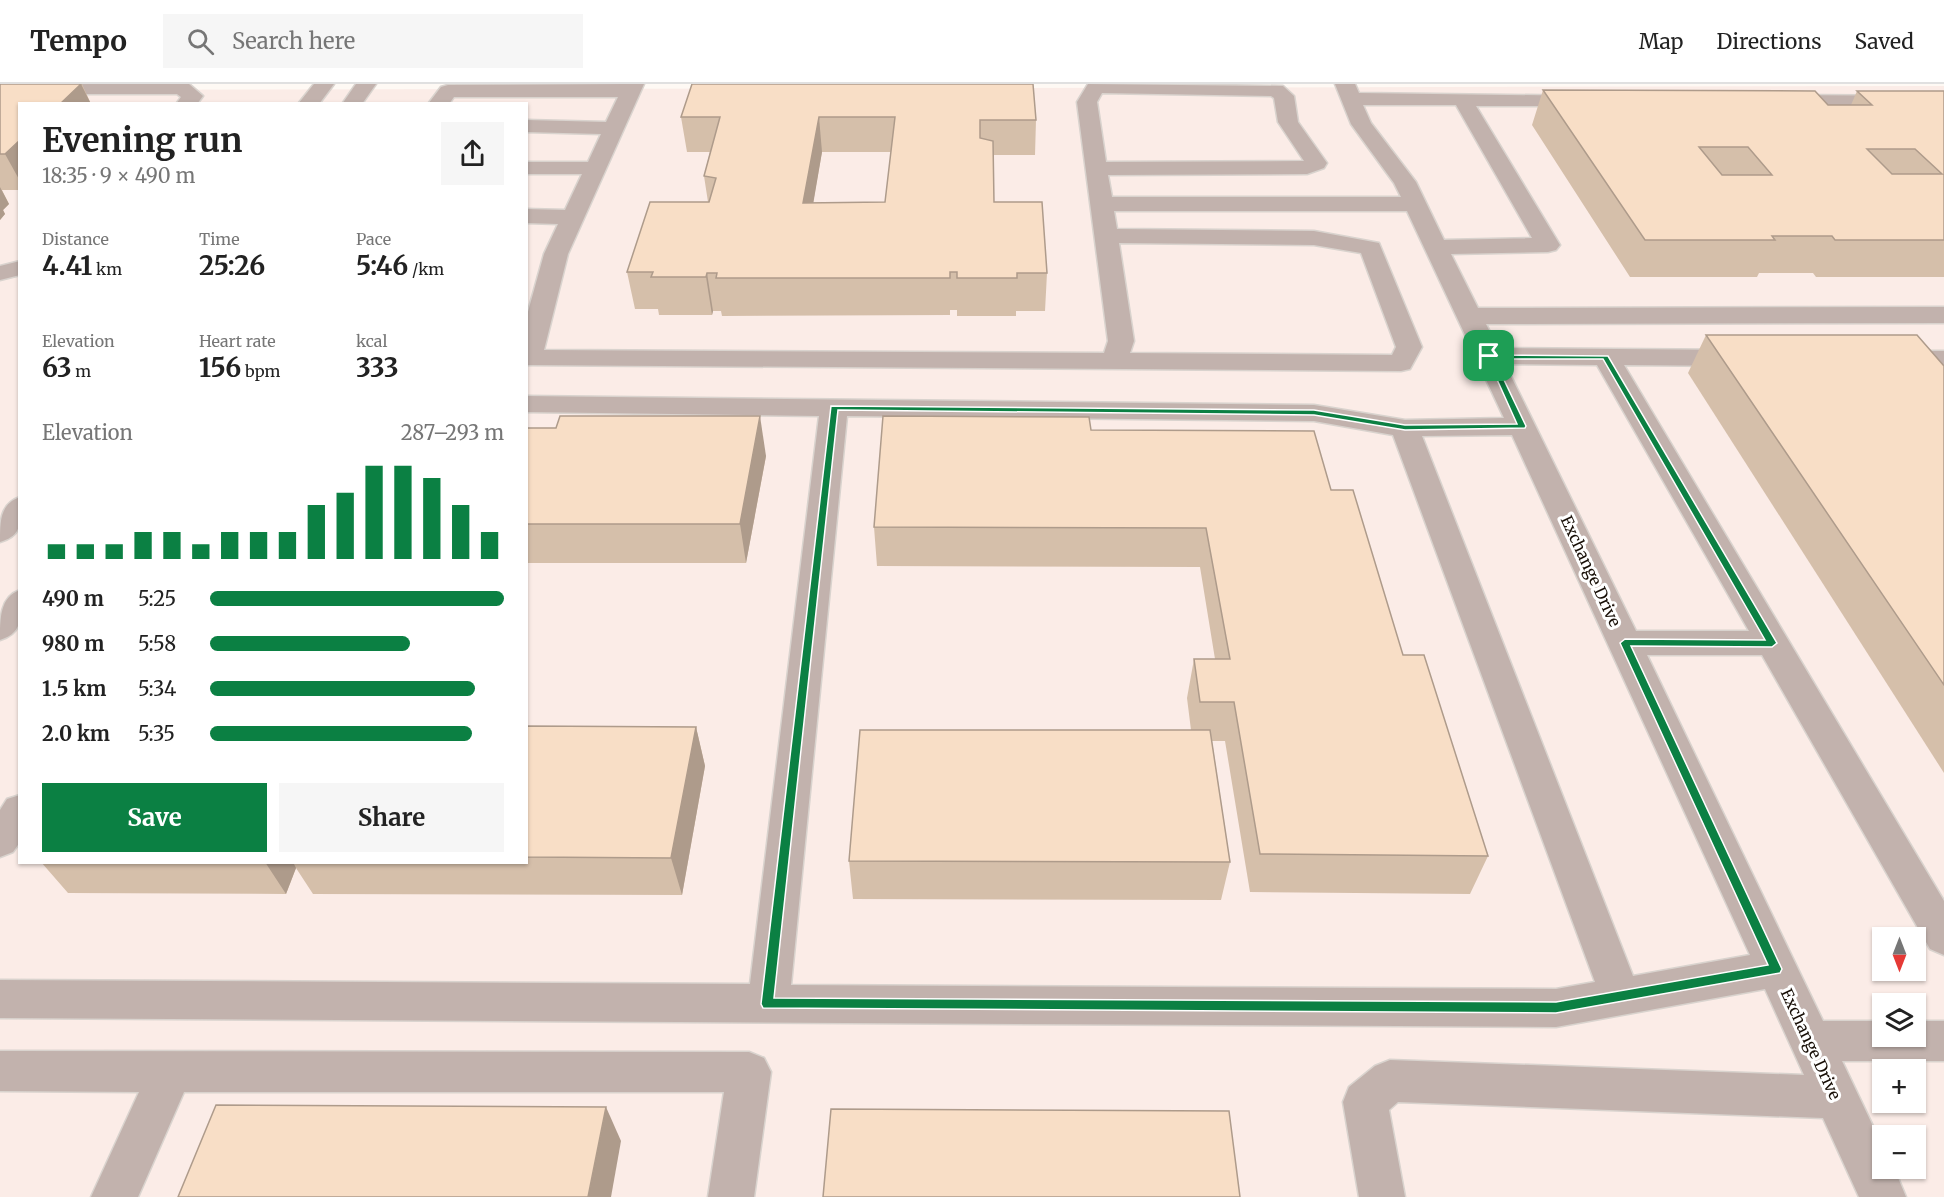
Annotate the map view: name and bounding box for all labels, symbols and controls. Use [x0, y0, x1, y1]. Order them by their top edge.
search box [163, 14, 583, 68]
text: Tempo [30, 23, 127, 59]
icon: search [184, 25, 217, 58]
text: Search here [232, 27, 355, 55]
text: Map [1639, 28, 1683, 55]
text: Directions [1716, 28, 1821, 55]
text: Saved [1854, 28, 1914, 55]
text: Evening run [42, 120, 242, 161]
button: share [441, 122, 504, 185]
text: 18:35 · 9 × 490 m [42, 163, 195, 188]
text: Distance [42, 229, 109, 249]
text: Time [199, 229, 240, 249]
text: Pace [356, 229, 391, 249]
text: 4.41 [42, 249, 92, 282]
text: 25:26 [199, 249, 265, 282]
text: 5:46 [356, 249, 408, 282]
text: km [92, 259, 122, 279]
text: /km [408, 259, 444, 279]
pin [1463, 330, 1514, 381]
text: Elevation [42, 331, 115, 351]
text: Heart rate [199, 331, 276, 351]
text: kcal [356, 331, 387, 351]
icon: arrive [1472, 339, 1505, 372]
text: 63 [42, 351, 72, 384]
text: 156 [199, 351, 241, 384]
text: 333 [356, 351, 399, 384]
text: m [72, 361, 91, 381]
text: bpm [241, 361, 280, 381]
text: Elevation [42, 420, 133, 445]
text: 287–293 m [401, 420, 504, 445]
street label: Exchange Drive [1557, 512, 1625, 630]
text: 490 m [42, 586, 104, 611]
text: 5:25 [138, 586, 176, 611]
text: 980 m [42, 631, 104, 656]
text: 5:58 [138, 631, 176, 656]
text: 1.5 km [42, 676, 106, 701]
text: 5:34 [138, 676, 176, 701]
text: 2.0 km [42, 721, 110, 746]
text: 5:35 [138, 721, 175, 746]
button: Save [42, 783, 267, 852]
button: Share [279, 783, 504, 852]
north arrow [1872, 927, 1926, 981]
map controls [1872, 927, 1926, 1179]
street label: Exchange Drive [1777, 985, 1845, 1103]
button: layers [1872, 993, 1926, 1047]
button: + [1872, 1059, 1926, 1113]
button: − [1872, 1125, 1926, 1179]

